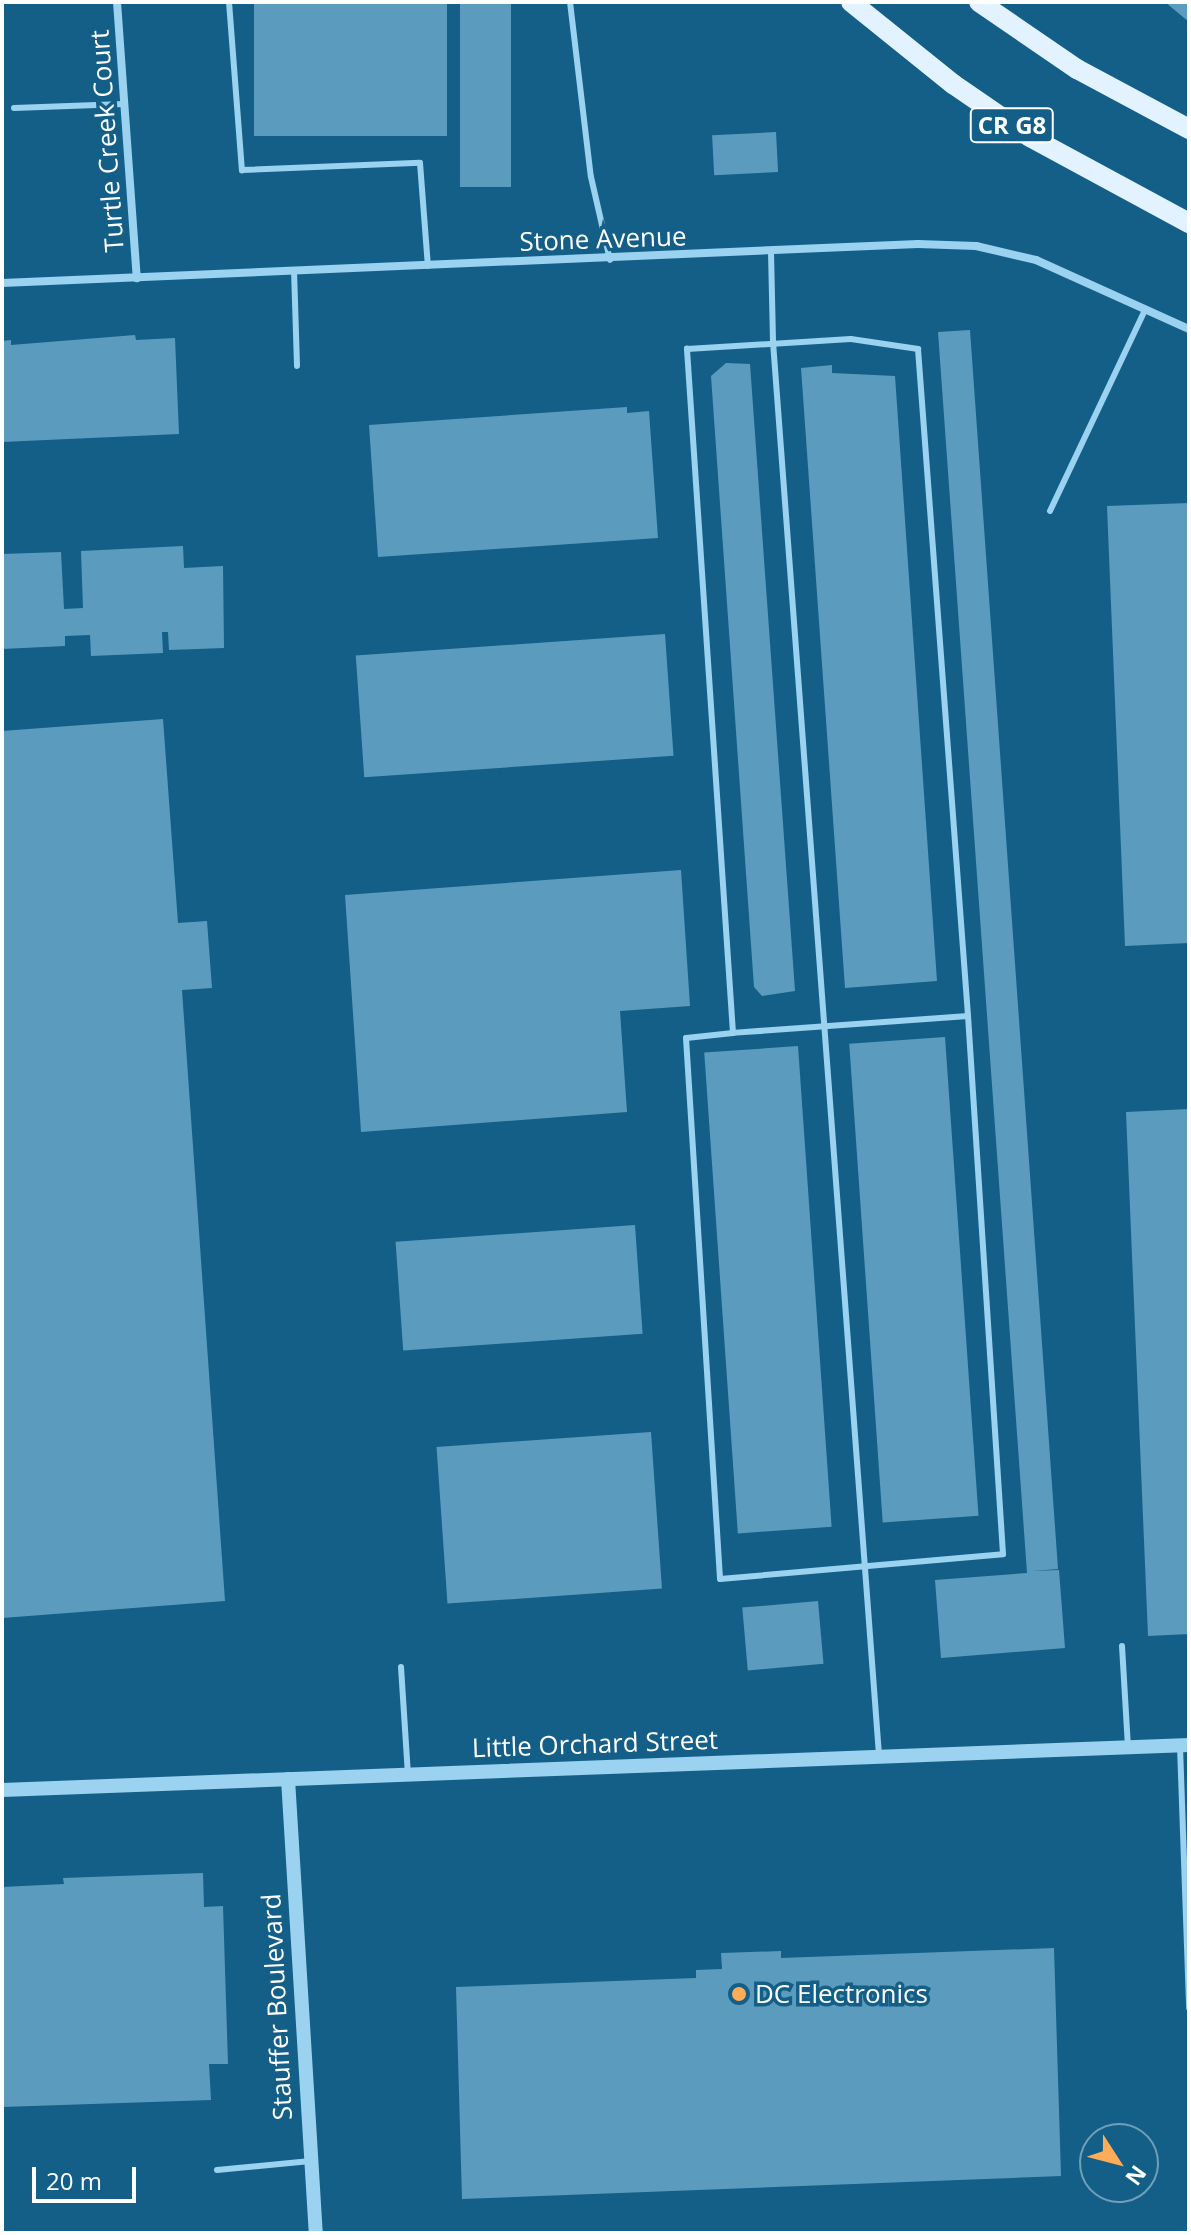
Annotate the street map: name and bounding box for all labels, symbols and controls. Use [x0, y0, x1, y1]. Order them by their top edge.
street label: Turtle Creek Court [84, 29, 130, 253]
road number: CR G8 [968, 105, 1056, 145]
street label: Stone Avenue [519, 220, 687, 258]
street label: Little Orchard Street [471, 1724, 719, 1764]
street label: Stauffer Boulevard [255, 1893, 299, 2121]
place label: DC Electronics [755, 1978, 928, 2010]
marker: DC Electronics [730, 1985, 748, 2003]
north arrow [1079, 2123, 1159, 2203]
scale bar [36, 2151, 140, 2201]
text: N [1119, 2160, 1154, 2192]
text: 20 m [46, 2164, 102, 2197]

